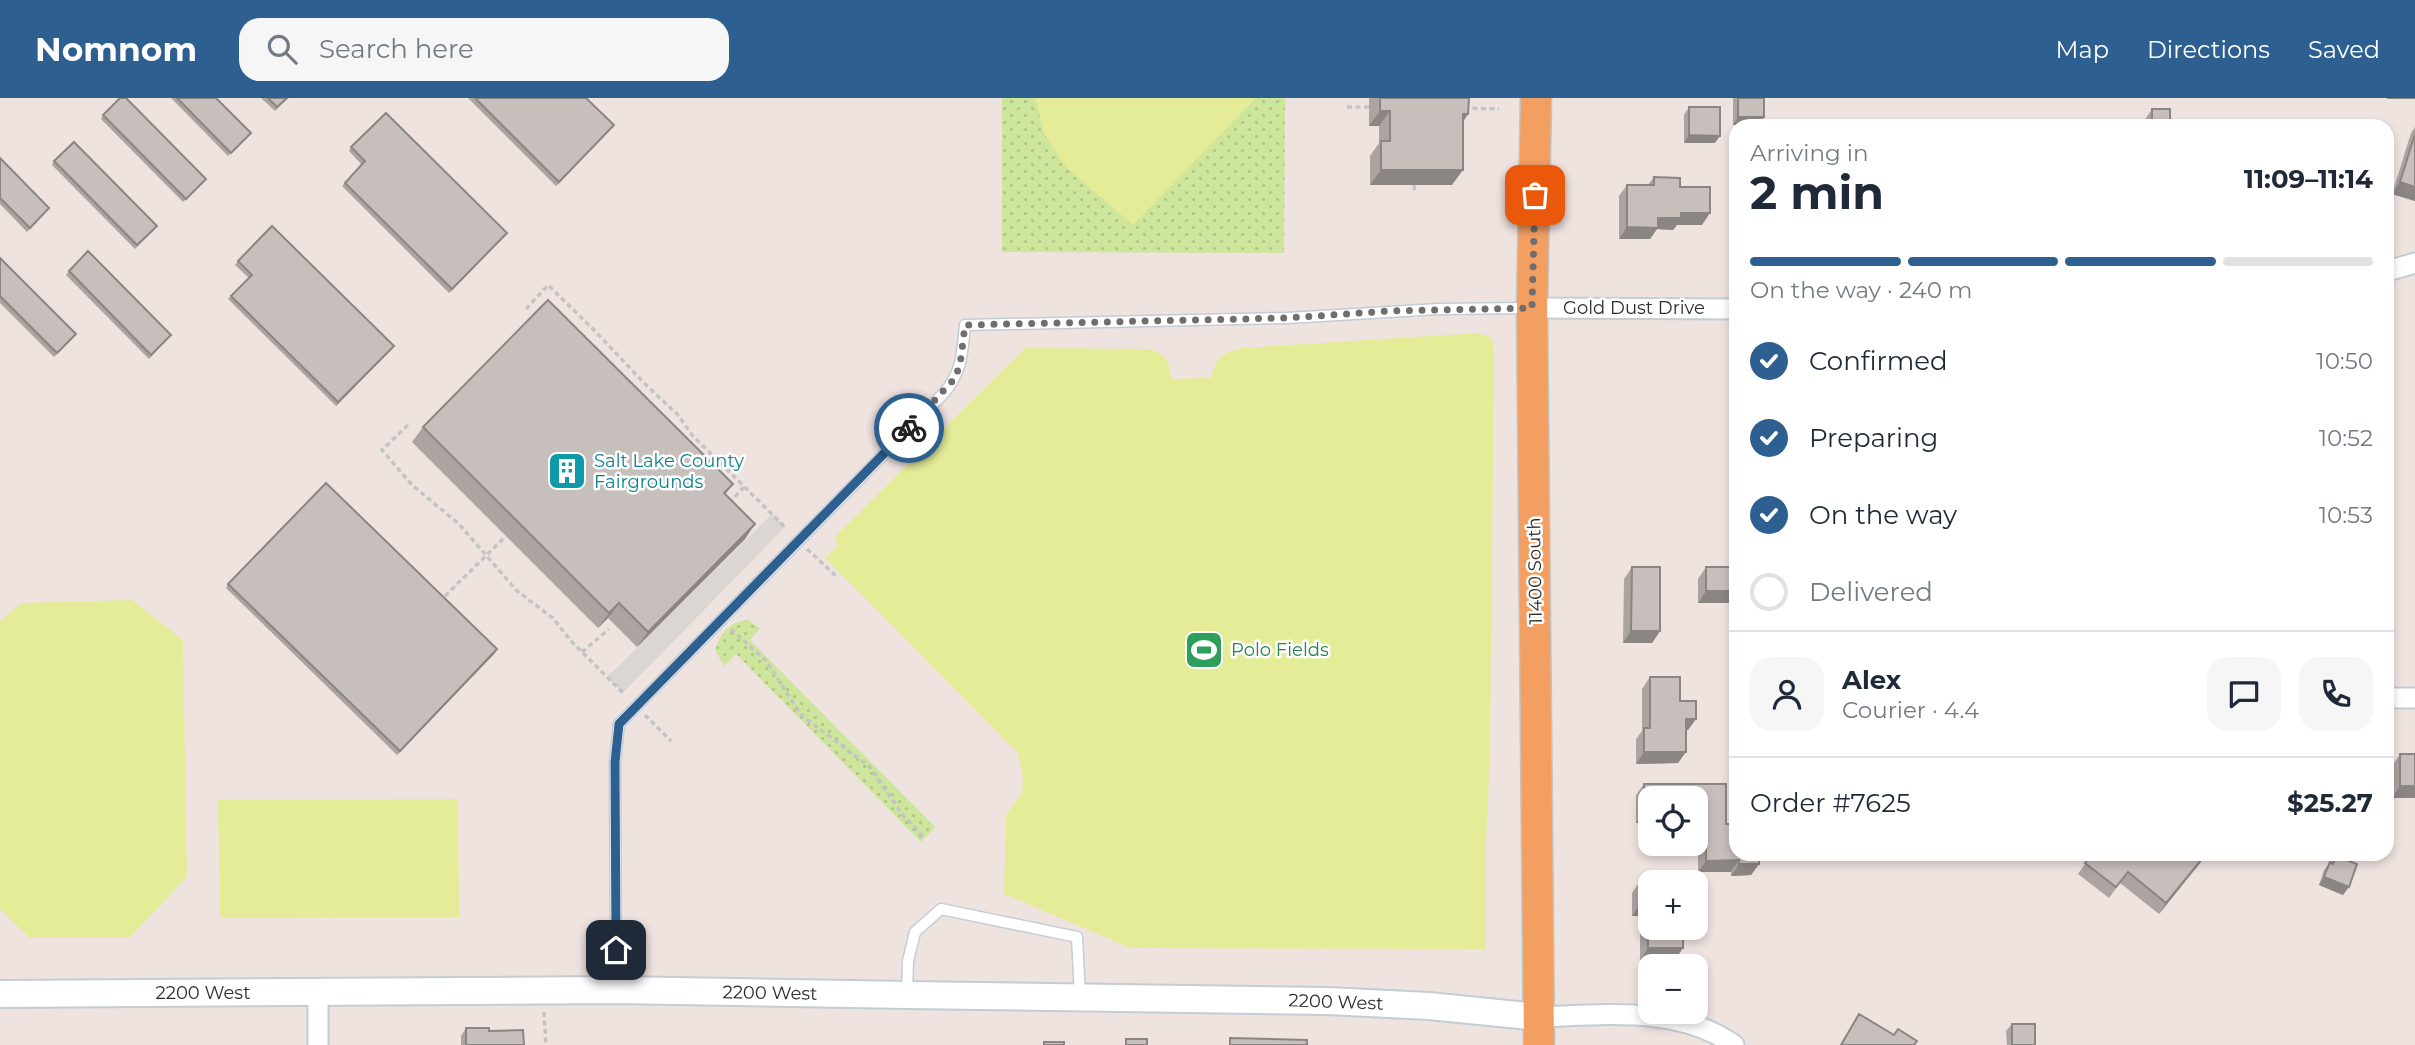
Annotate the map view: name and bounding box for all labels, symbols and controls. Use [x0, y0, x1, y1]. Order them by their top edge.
search box [239, 18, 729, 81]
text: Nomnom [35, 29, 197, 69]
icon: search [263, 30, 301, 68]
text: Search here [319, 33, 474, 65]
text: Map [2056, 35, 2109, 64]
text: Directions [2147, 35, 2270, 64]
text: Saved [2308, 35, 2380, 64]
text: Arriving in [1750, 139, 1869, 167]
text: 11:09–11:14 [2244, 163, 2373, 195]
text: 2 min [1750, 164, 1884, 221]
pin [1505, 165, 1565, 225]
icon: bag [1516, 176, 1554, 214]
text: On the way · 240 m [1750, 276, 1972, 304]
street label: Gold Dust Drive [1563, 297, 1705, 319]
icon: check [1750, 342, 1788, 380]
text: Confirmed [1809, 345, 1948, 377]
text: 10:50 [2316, 347, 2373, 375]
courier [874, 393, 944, 463]
icon: bike [890, 409, 928, 447]
icon: check [1750, 419, 1788, 457]
text: Preparing [1809, 422, 1938, 454]
text: 10:52 [2319, 424, 2373, 452]
building icon: Salt Lake County Fairgrounds [546, 450, 588, 492]
place label: Salt Lake County Fairgrounds [594, 450, 744, 493]
icon: check [1750, 496, 1788, 534]
text: On the way [1809, 499, 1957, 531]
text: 10:53 [2319, 501, 2373, 529]
street label: 11400 South [1523, 517, 1547, 625]
text: Delivered [1809, 576, 1933, 608]
sports icon: Polo Fields [1183, 629, 1225, 671]
place label: Polo Fields [1231, 639, 1329, 661]
button: person [1750, 657, 1824, 731]
button: chat [2207, 657, 2281, 731]
button: phone [2299, 657, 2373, 731]
text: Alex [1842, 664, 1901, 696]
text: Courier · 4.4 [1842, 696, 1979, 724]
map controls [1638, 786, 1708, 1024]
button: locate [1638, 786, 1708, 856]
text: Order #7625 [1750, 787, 1911, 819]
text: $25.27 [2287, 787, 2373, 819]
button: + [1638, 870, 1708, 940]
pin [586, 920, 646, 980]
icon: home [597, 931, 635, 969]
button: − [1638, 954, 1708, 1024]
street label: 2200 West [722, 981, 818, 1005]
street label: 2200 West [156, 982, 250, 1004]
street label: 2200 West [1288, 989, 1384, 1015]

